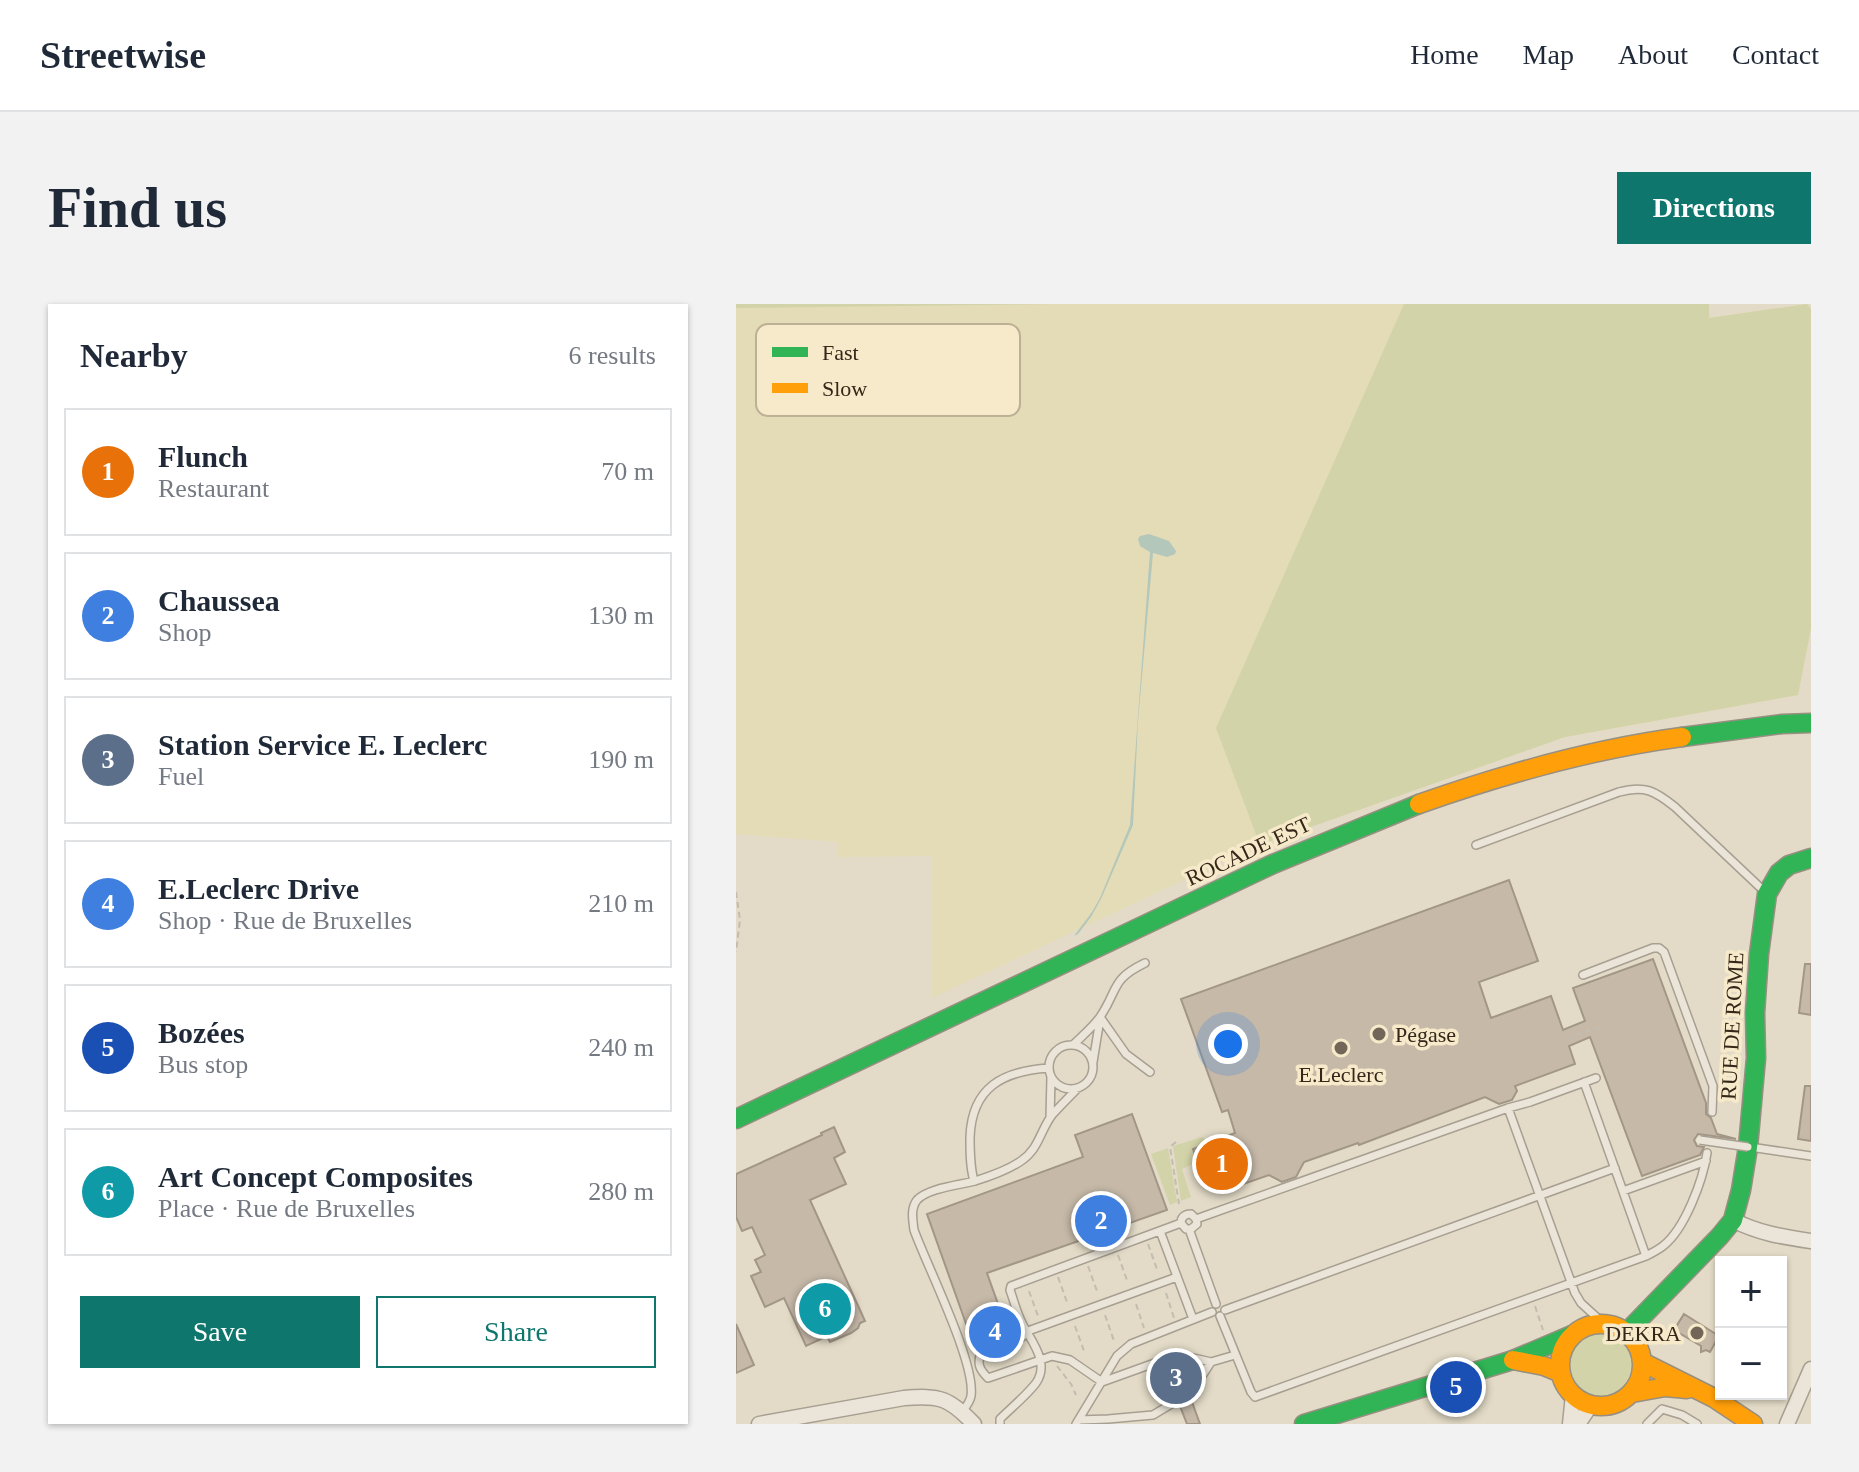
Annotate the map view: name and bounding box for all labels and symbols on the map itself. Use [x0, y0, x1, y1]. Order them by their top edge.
legend [756, 324, 1020, 416]
text: Fast [822, 340, 859, 365]
text: Slow [822, 376, 867, 401]
street label: ROCADE EST [1182, 811, 1315, 891]
street label: RUE DE ROME [1716, 952, 1748, 1100]
place label: Pégase [1395, 1022, 1456, 1047]
your location [1208, 1024, 1248, 1064]
marker: Pégase [1370, 1025, 1388, 1043]
marker: E.Leclerc [1332, 1039, 1350, 1057]
place label: E.Leclerc [1299, 1062, 1384, 1087]
pin: 1 [1196, 1134, 1248, 1194]
pin: 2 [1075, 1191, 1127, 1251]
pin: 6 [799, 1279, 851, 1339]
pin: 4 [969, 1302, 1021, 1362]
place label: DEKRA [1605, 1321, 1681, 1346]
marker: DEKRA [1688, 1324, 1706, 1342]
pin: 3 [1150, 1348, 1202, 1408]
pin: 5 [1430, 1357, 1482, 1417]

